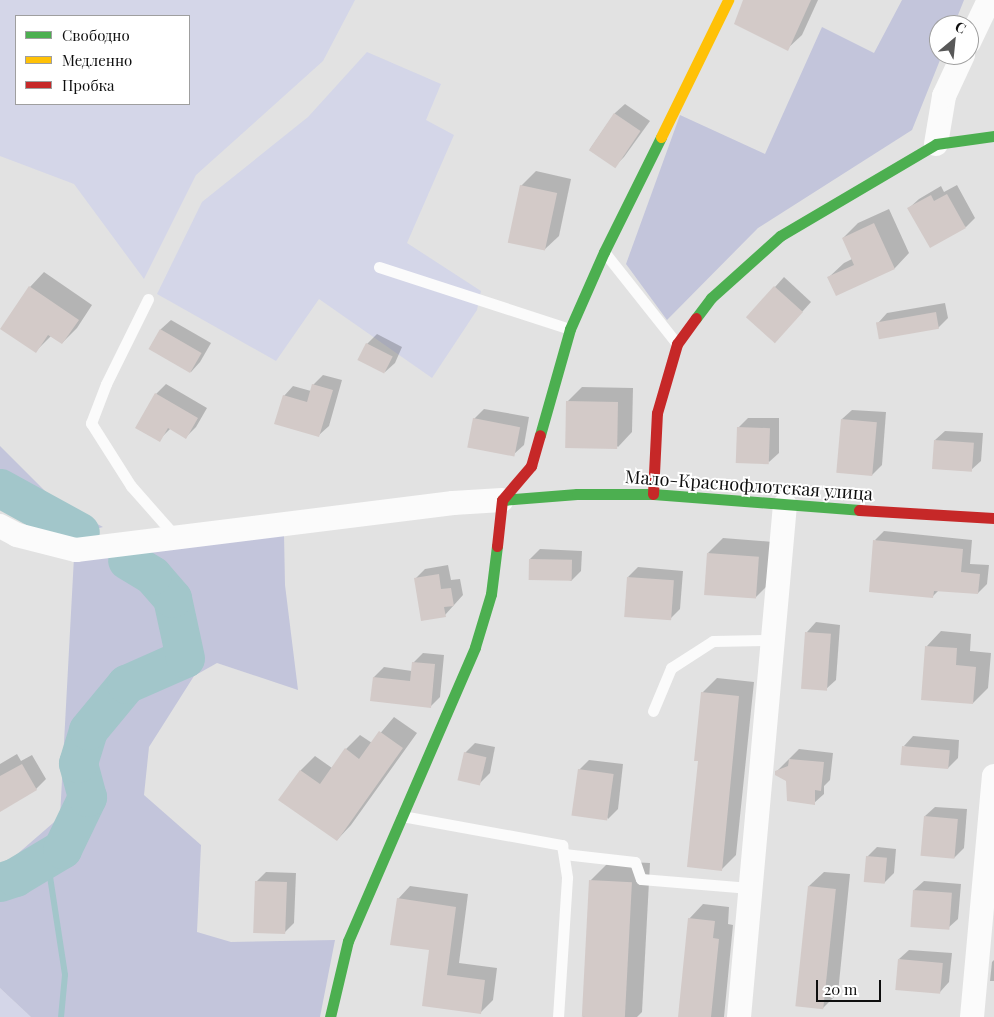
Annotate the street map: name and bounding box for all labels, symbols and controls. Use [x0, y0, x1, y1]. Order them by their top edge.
legend [15, 15, 190, 105]
north arrow [929, 15, 979, 65]
text: С [952, 16, 970, 38]
text: Свободно [62, 25, 130, 45]
text: Медленно [62, 50, 132, 70]
text: Пробка [62, 75, 115, 95]
street label: Мало-Краснофлотская улица [624, 466, 874, 504]
scale bar [819, 970, 884, 1002]
text: 20 m [824, 979, 857, 999]

